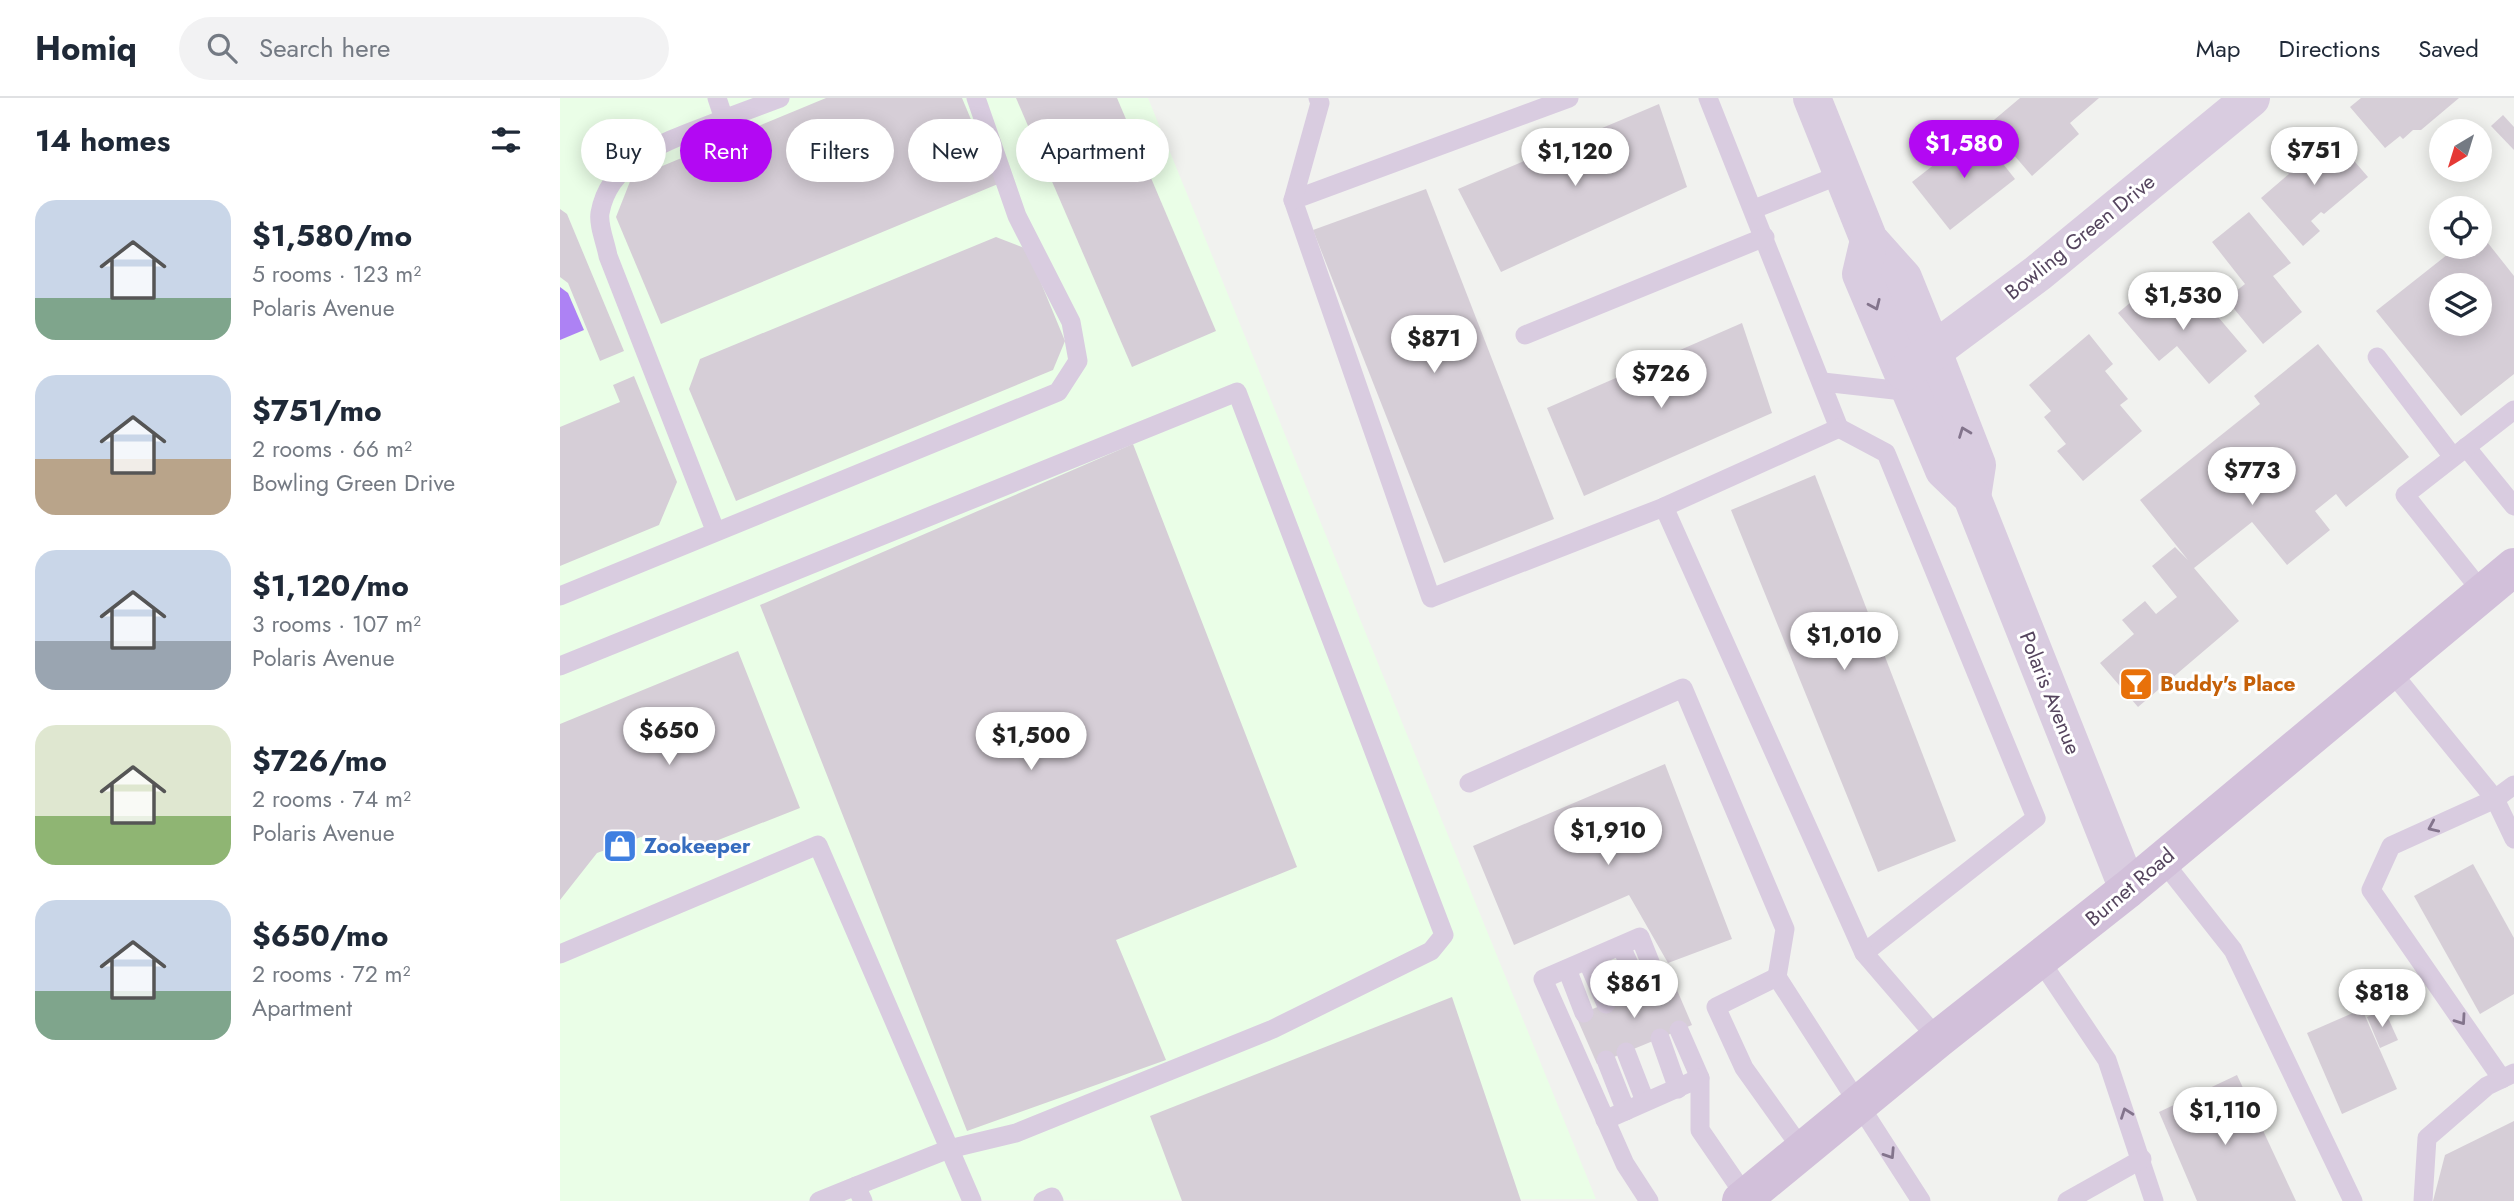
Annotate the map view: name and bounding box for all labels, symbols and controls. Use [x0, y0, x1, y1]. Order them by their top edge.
search box [179, 17, 669, 80]
text: Homiq [35, 25, 137, 72]
icon: search [203, 29, 241, 67]
text: Search here [259, 29, 390, 67]
text: Map [2196, 31, 2241, 66]
text: Directions [2279, 31, 2380, 66]
text: Saved [2418, 31, 2479, 66]
text: 14 homes [35, 119, 170, 162]
chip: Buy [581, 119, 666, 182]
chip: Rent [680, 119, 772, 182]
chip: Filters [786, 119, 894, 182]
chip: New [908, 119, 1002, 182]
chip: Apartment [1016, 119, 1169, 182]
north arrow [2429, 119, 2492, 182]
map controls [2429, 119, 2492, 336]
pin: $1,580 [1907, 120, 2021, 180]
icon: filters [487, 121, 525, 159]
text: $1,580 [1925, 126, 2003, 160]
pin: $751 [2273, 127, 2355, 187]
pin: $1,120 [1518, 129, 1632, 188]
text: $751 [2287, 133, 2341, 167]
text: $1,120 [1537, 134, 1613, 168]
street label: Bowling Green Drive [1998, 167, 2162, 307]
button: locate [2429, 196, 2492, 259]
text: $1,580/mo [252, 214, 412, 257]
icon: home [91, 228, 175, 312]
text: 5 rooms · 123 m² [252, 257, 421, 291]
pin: $1,530 [2126, 272, 2240, 332]
button: layers [2429, 273, 2492, 336]
text: $1,530 [2144, 278, 2222, 312]
text: Polaris Avenue [252, 291, 395, 325]
one-way arrow [1867, 298, 1881, 310]
pin: $871 [1393, 316, 1475, 375]
text: $871 [1407, 321, 1461, 355]
pin: $726 [1620, 350, 1702, 410]
text: $726 [1632, 356, 1690, 390]
text: $751/mo [252, 389, 382, 432]
icon: home [91, 403, 175, 487]
one-way arrow [1958, 426, 1972, 438]
text: 2 rooms · 66 m² [252, 432, 412, 466]
pin: $773 [2211, 448, 2293, 507]
text: $773 [2224, 453, 2280, 487]
text: Bowling Green Drive [252, 466, 455, 500]
text: $1,120/mo [252, 564, 409, 607]
icon: home [91, 578, 175, 662]
text: 3 rooms · 107 m² [252, 607, 421, 641]
pin: $1,010 [1787, 612, 1901, 672]
text: $1,010 [1806, 618, 1882, 652]
street label: Polaris Avenue [2012, 627, 2088, 759]
text: Polaris Avenue [252, 641, 395, 675]
bar icon: Buddy's Place [2117, 665, 2155, 703]
place label: Buddy's Place [2160, 669, 2296, 699]
pin: $650 [628, 708, 710, 767]
pin: $1,500 [974, 712, 1088, 772]
text: $650 [639, 713, 699, 747]
text: $1,500 [992, 718, 1070, 752]
text: $726/mo [252, 739, 387, 782]
icon: home [91, 753, 175, 837]
text: 2 rooms · 74 m² [252, 782, 411, 816]
pin: $1,910 [1551, 808, 1665, 867]
text: $1,910 [1570, 813, 1646, 847]
text: Polaris Avenue [252, 816, 395, 850]
one-way arrow [2428, 819, 2440, 833]
shop icon: Zookeeper [601, 827, 639, 865]
place label: Zookeeper [644, 831, 751, 861]
street label: Burnet Road [2079, 841, 2181, 933]
text: $650/mo [252, 914, 388, 957]
icon: home [91, 928, 175, 1012]
text: 2 rooms · 72 m² [252, 957, 411, 991]
pin: $861 [1593, 960, 1675, 1020]
text: $861 [1606, 966, 1662, 1000]
pin: $818 [2341, 970, 2423, 1029]
text: $818 [2355, 975, 2409, 1009]
text: Apartment [252, 991, 352, 1025]
one-way arrow [2453, 1012, 2465, 1025]
pin: $1,110 [2168, 1088, 2282, 1147]
text: $1,110 [2189, 1093, 2261, 1127]
one-way arrow [2120, 1107, 2134, 1119]
one-way arrow [1881, 1146, 1894, 1159]

